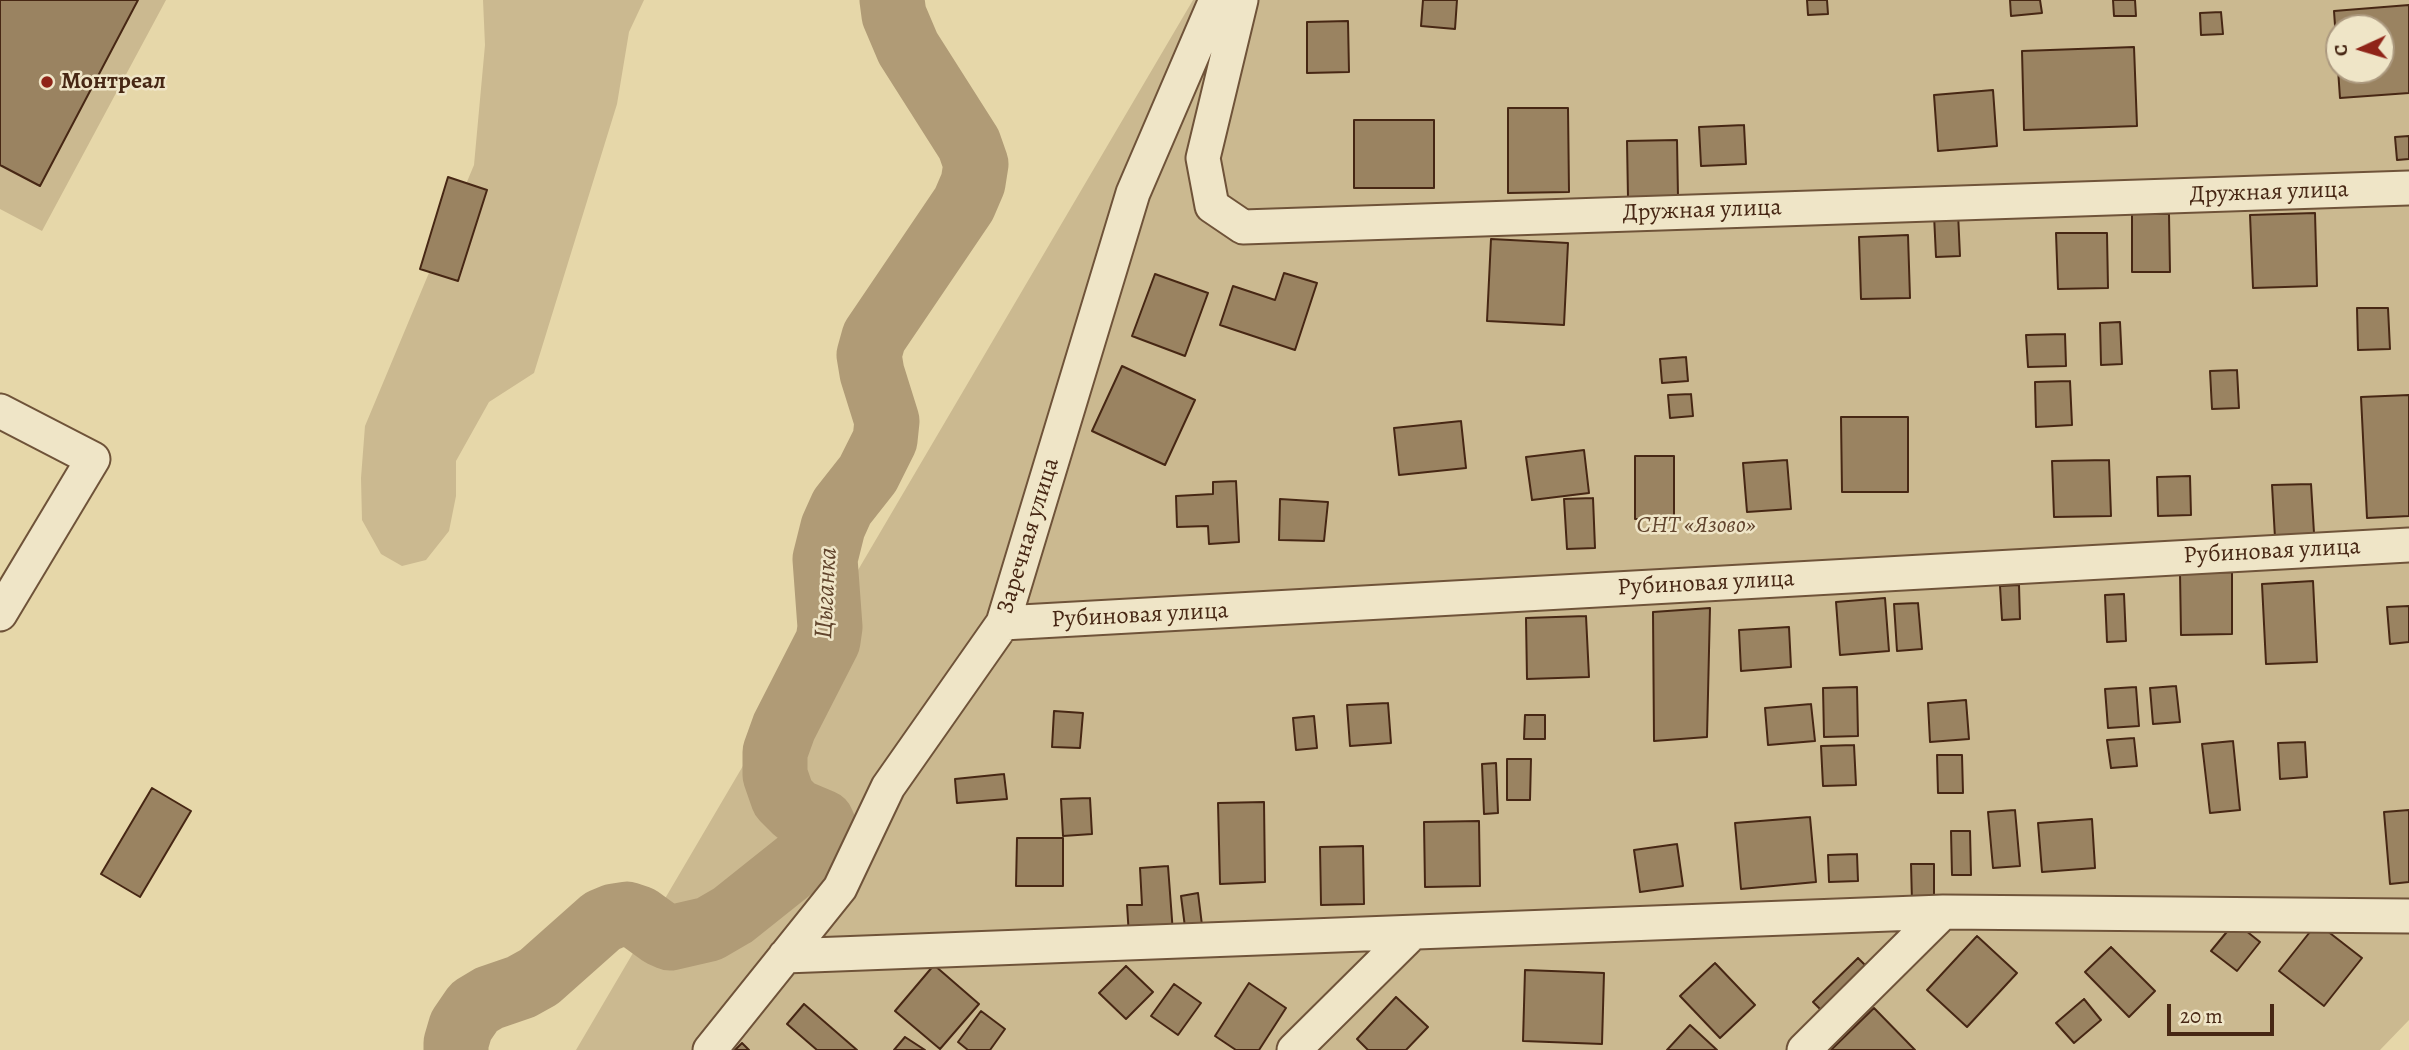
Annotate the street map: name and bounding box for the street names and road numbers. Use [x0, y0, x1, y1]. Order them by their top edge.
street label: Дружная улица [2189, 176, 2349, 210]
street label: Дружная улица [1622, 194, 1782, 228]
street label: Заречная улица [992, 455, 1066, 617]
street label: Рубиновая улица [2183, 533, 2361, 571]
street label: Рубиновая улица [1617, 565, 1795, 603]
street label: Рубиновая улица [1051, 597, 1229, 635]

